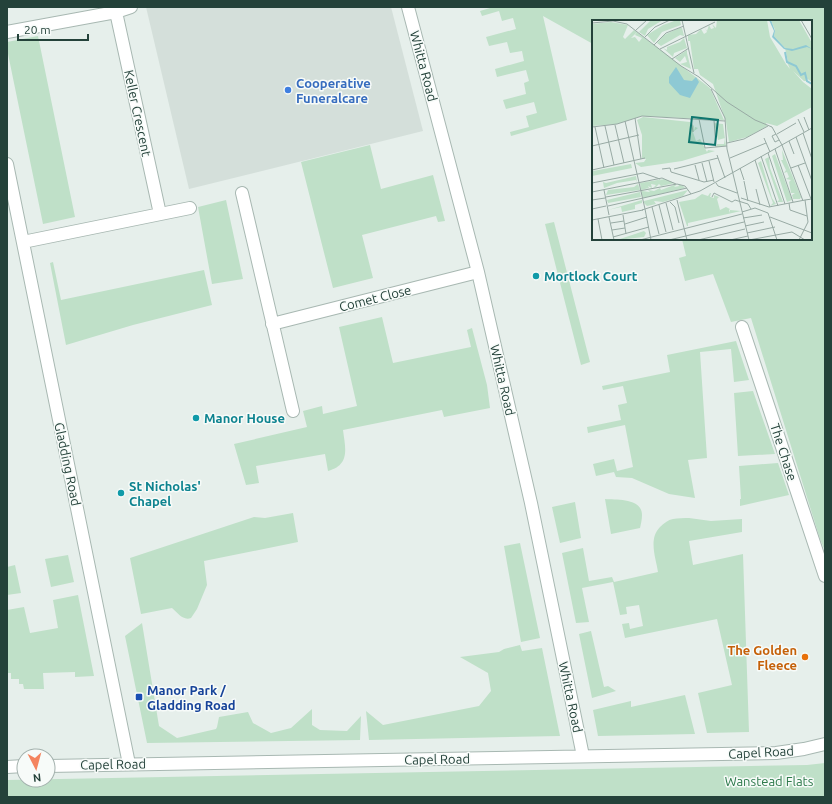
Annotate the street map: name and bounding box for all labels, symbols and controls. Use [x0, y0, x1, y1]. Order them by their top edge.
scale bar [18, 16, 88, 42]
inset map [592, 20, 812, 240]
text: 20 m [24, 23, 51, 36]
street label: Whitta Road [408, 29, 440, 103]
street label: Keller Crescent [122, 68, 154, 158]
place label: Cooperative Funeralcare [296, 76, 371, 105]
marker: Cooperative Funeralcare [283, 85, 293, 95]
place label: Mortlock Court [544, 269, 638, 283]
marker: Mortlock Court [531, 271, 541, 281]
street label: Comet Close [337, 282, 413, 314]
street label: Whitta Road [488, 343, 518, 417]
place label: Manor House [204, 411, 285, 425]
marker: Manor House [191, 413, 201, 423]
street label: Gladding Road [52, 421, 84, 507]
street label: The Chase [768, 421, 800, 483]
place label: St Nicholas' Chapel [129, 479, 201, 508]
marker: St Nicholas' Chapel [116, 488, 126, 498]
place label: The Golden Fleece [727, 643, 797, 672]
marker: The Golden Fleece [800, 652, 810, 662]
street label: Whitta Road [557, 660, 585, 734]
place label: Manor Park / Gladding Road [147, 683, 236, 712]
marker: Manor Park / Gladding Road [134, 692, 144, 702]
street label: Capel Road [728, 743, 794, 761]
north arrow [16, 748, 56, 788]
street label: Capel Road [404, 751, 470, 767]
street label: Capel Road [80, 756, 146, 772]
text: N [32, 772, 42, 784]
park label: Wanstead Flats [725, 774, 814, 788]

